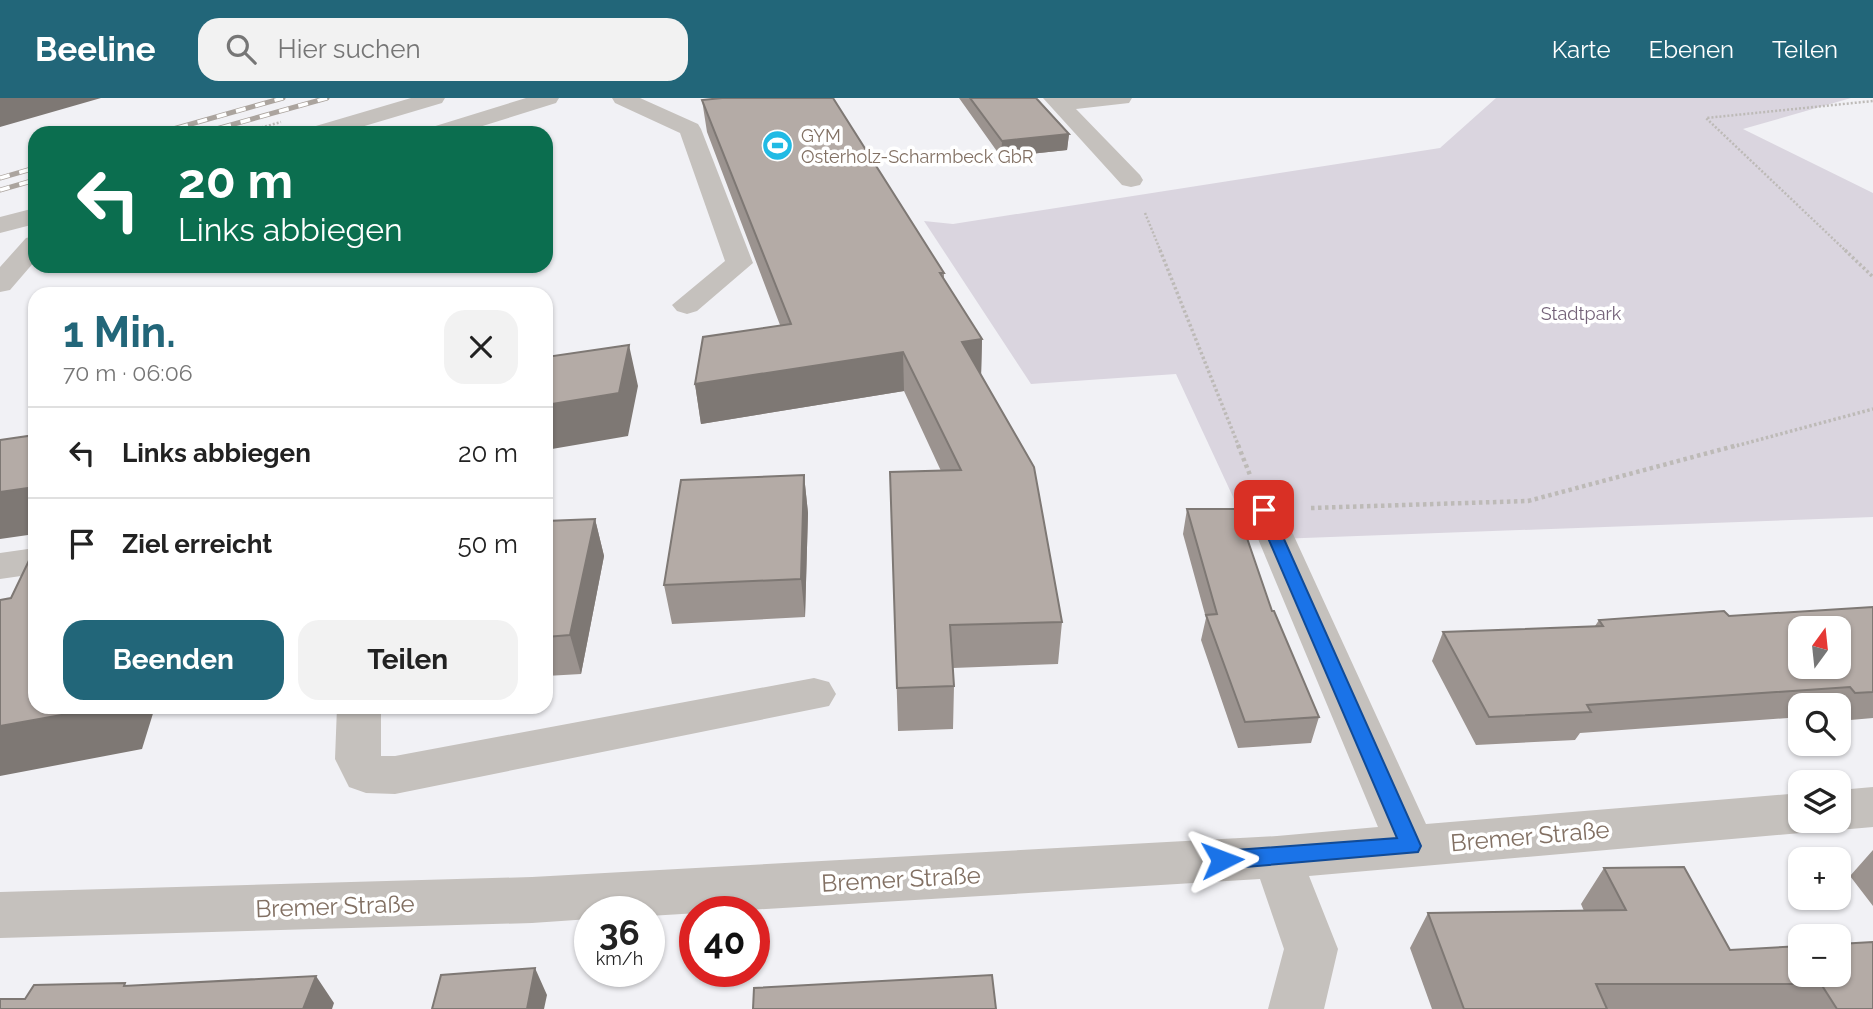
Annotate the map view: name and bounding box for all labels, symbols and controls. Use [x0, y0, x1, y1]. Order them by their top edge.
search box [198, 18, 688, 81]
text: Beeline [35, 30, 156, 69]
icon: search [222, 30, 260, 68]
text: Hier suchen [278, 34, 421, 64]
text: Karte [1552, 35, 1611, 64]
text: Ebenen [1649, 35, 1734, 64]
text: Teilen [1772, 35, 1838, 64]
place label: GYM Osterholz-Scharmbeck GbR [801, 125, 1034, 167]
sports icon: GYM Osterholz-Scharmbeck GbR [761, 128, 795, 162]
text: 20 m [178, 152, 293, 209]
icon: left [63, 154, 154, 245]
text: Links abbiegen [178, 211, 403, 248]
park label: Stadtpark [1541, 303, 1622, 324]
text: 1 Min. [63, 308, 176, 357]
button: close [444, 310, 518, 384]
text: 70 m · 06:06 [63, 359, 193, 386]
icon: left [63, 434, 101, 472]
text: Links abbiegen [122, 438, 311, 468]
text: 20 m [458, 438, 518, 468]
pin [1234, 480, 1294, 540]
icon: arrive [1245, 491, 1283, 529]
icon: arrive [63, 525, 101, 563]
text: Ziel erreicht [122, 529, 272, 559]
text: 50 m [457, 529, 518, 559]
north arrow [1788, 616, 1852, 679]
map controls [1788, 616, 1851, 987]
button: Beenden [63, 620, 284, 700]
button: Teilen [298, 620, 518, 700]
button: search [1788, 693, 1851, 756]
button: layers [1788, 770, 1851, 833]
street label: Bremer Straße [1449, 815, 1611, 857]
position arrow [1185, 823, 1259, 897]
button: + [1788, 847, 1851, 910]
street label: Bremer Straße [821, 860, 981, 898]
street label: Bremer Straße [255, 889, 415, 923]
speed limit sign: 40 [679, 896, 770, 987]
text: 36 [599, 912, 640, 953]
button: − [1788, 924, 1851, 987]
text: km/h [596, 948, 643, 969]

